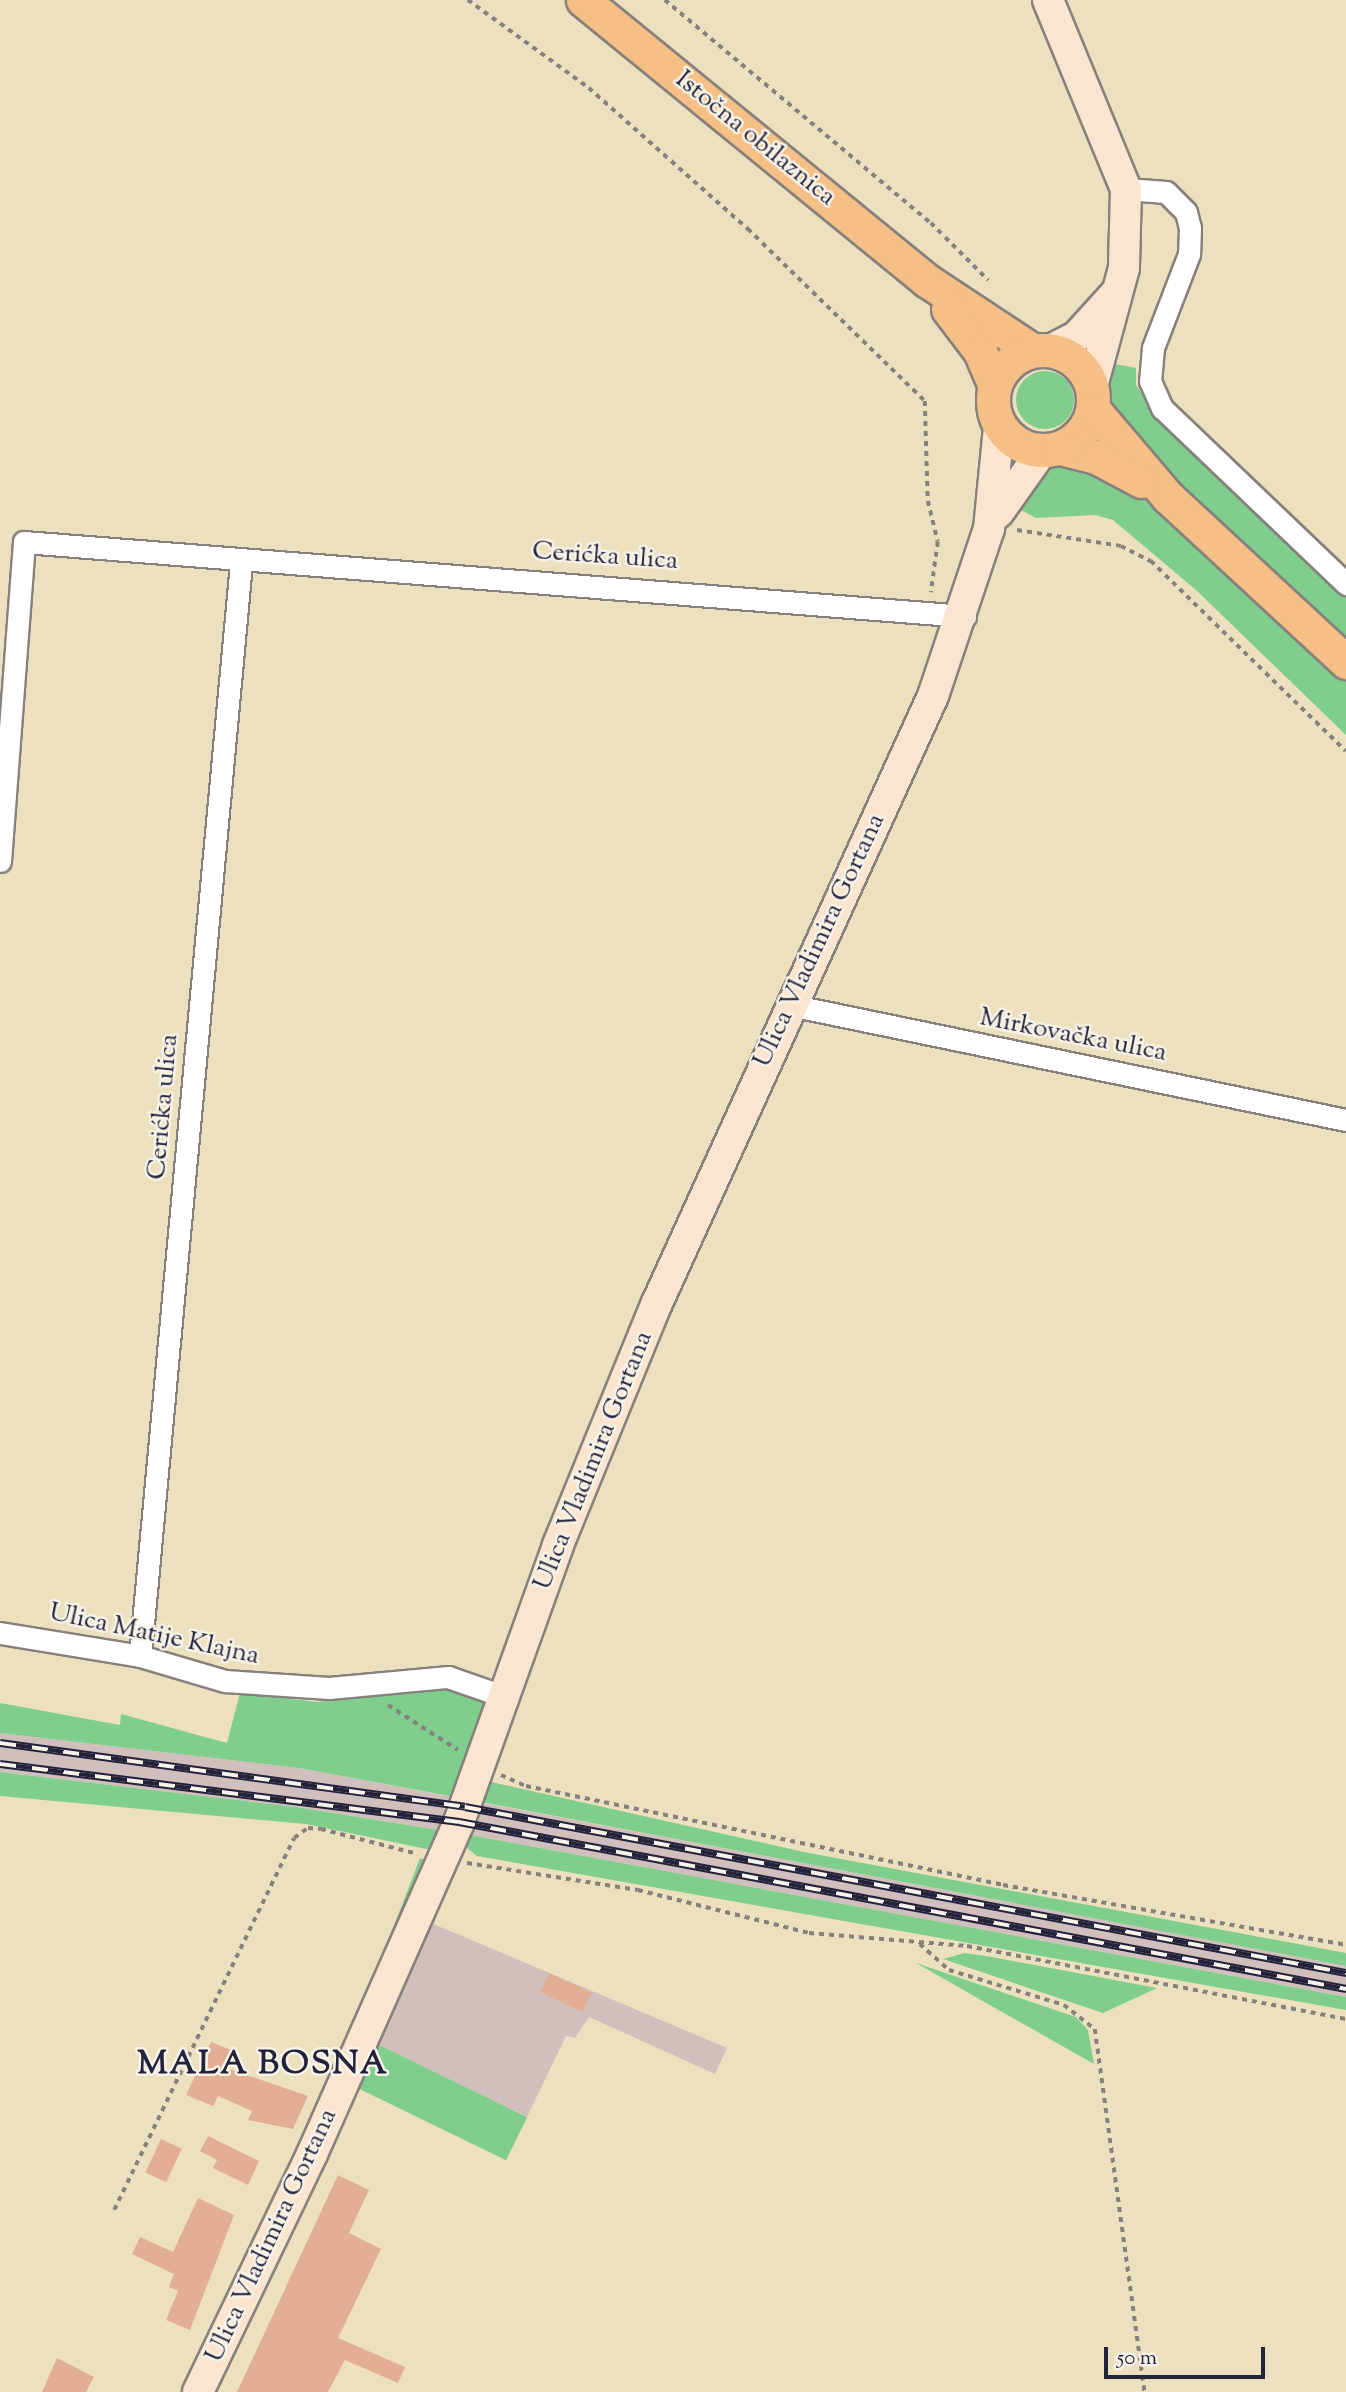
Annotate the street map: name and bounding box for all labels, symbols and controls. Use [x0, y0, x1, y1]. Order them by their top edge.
street label: Istočna obilaznica [668, 65, 842, 213]
street label: Cerićka ulica [531, 536, 679, 578]
street label: Ulica Vladimira Gortana [747, 809, 893, 1073]
street label: Mirkovačka ulica [977, 1003, 1169, 1069]
street label: Cerićka ulica [142, 1033, 186, 1181]
street label: Ulica Vladimira Gortana [528, 1327, 660, 1595]
street label: Ulica Matije Klajna [46, 1597, 262, 1673]
district label: MALA BOSNA [138, 2046, 388, 2086]
street label: Ulica Vladimira Gortana [199, 2104, 345, 2368]
scale bar [1108, 2332, 1269, 2376]
text: 50 m [1117, 2344, 1157, 2374]

